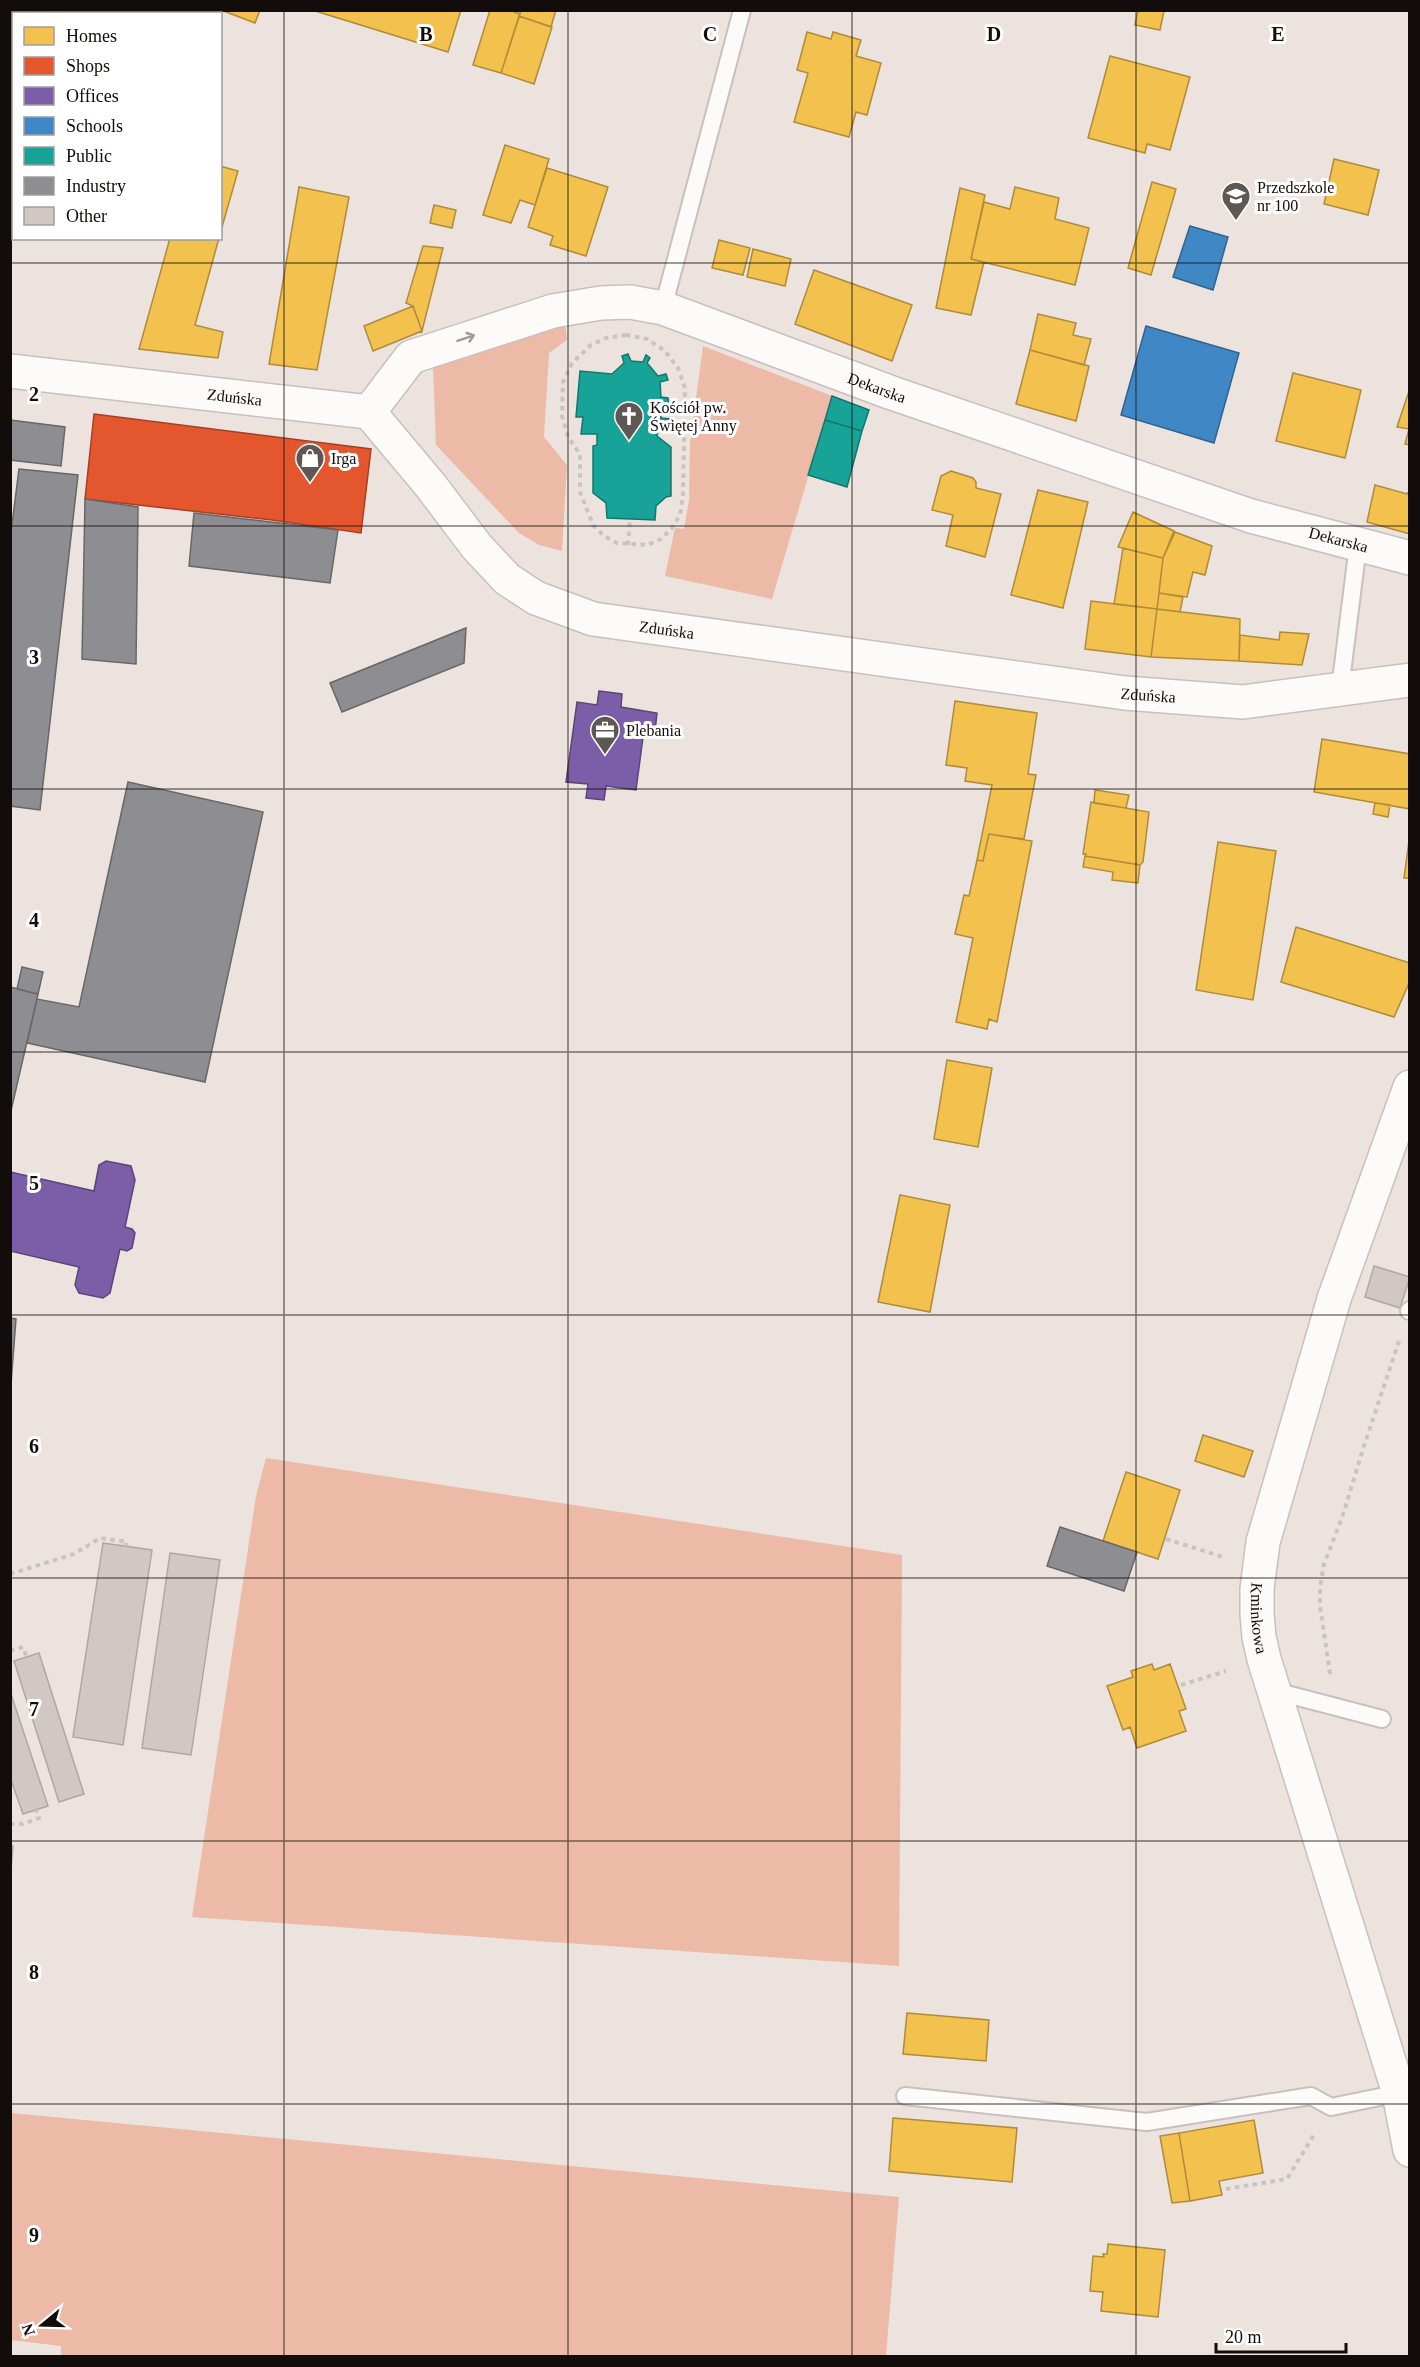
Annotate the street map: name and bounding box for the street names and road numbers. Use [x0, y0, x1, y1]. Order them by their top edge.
street label: Dekarska [846, 369, 908, 406]
street label: Zduńska [206, 386, 263, 409]
street label: Dekarska [1307, 524, 1370, 556]
street label: Zduńska [638, 618, 695, 642]
street label: Zduńska [1120, 685, 1176, 706]
street label: Kminkowa [1247, 1582, 1271, 1655]

